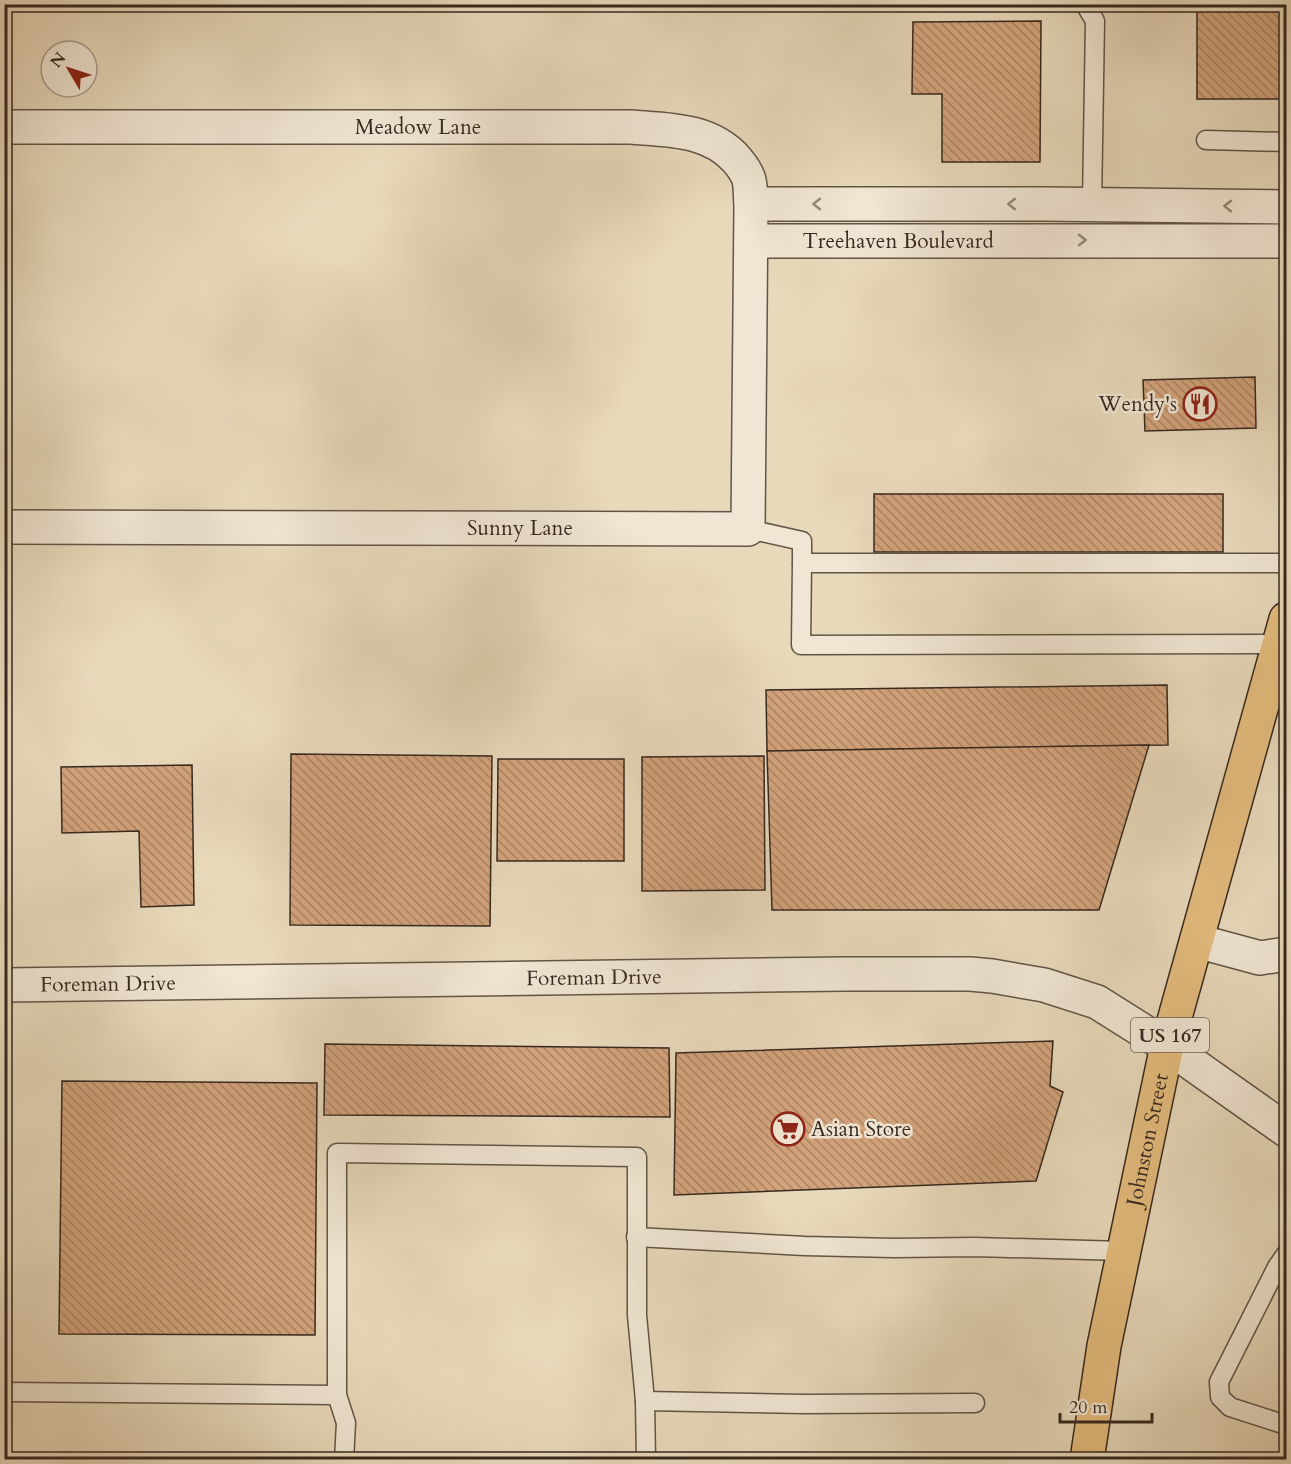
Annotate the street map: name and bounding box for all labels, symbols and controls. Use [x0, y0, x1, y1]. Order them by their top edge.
north arrow [39, 39, 99, 99]
text: N [45, 48, 71, 73]
street label: Meadow Lane [355, 113, 481, 142]
one-way arrow [813, 198, 822, 210]
one-way arrow [1008, 198, 1017, 210]
one-way arrow [1224, 200, 1233, 212]
street label: Treehaven Boulevard [802, 227, 994, 256]
one-way arrow [1078, 234, 1087, 246]
restaurant icon: Wendy's [1182, 386, 1218, 422]
place label: Wendy's [1097, 390, 1177, 419]
street label: Sunny Lane [467, 514, 573, 543]
street label: Foreman Drive [526, 962, 662, 993]
street label: Foreman Drive [40, 968, 176, 999]
road number: US 167 [1131, 1018, 1209, 1052]
street label: Johnston Street [1119, 1070, 1175, 1212]
supermarket icon: Asian Store [770, 1111, 806, 1147]
place label: Asian Store [811, 1115, 911, 1144]
scale bar [1060, 1386, 1152, 1424]
text: 20 m [1069, 1395, 1108, 1420]

